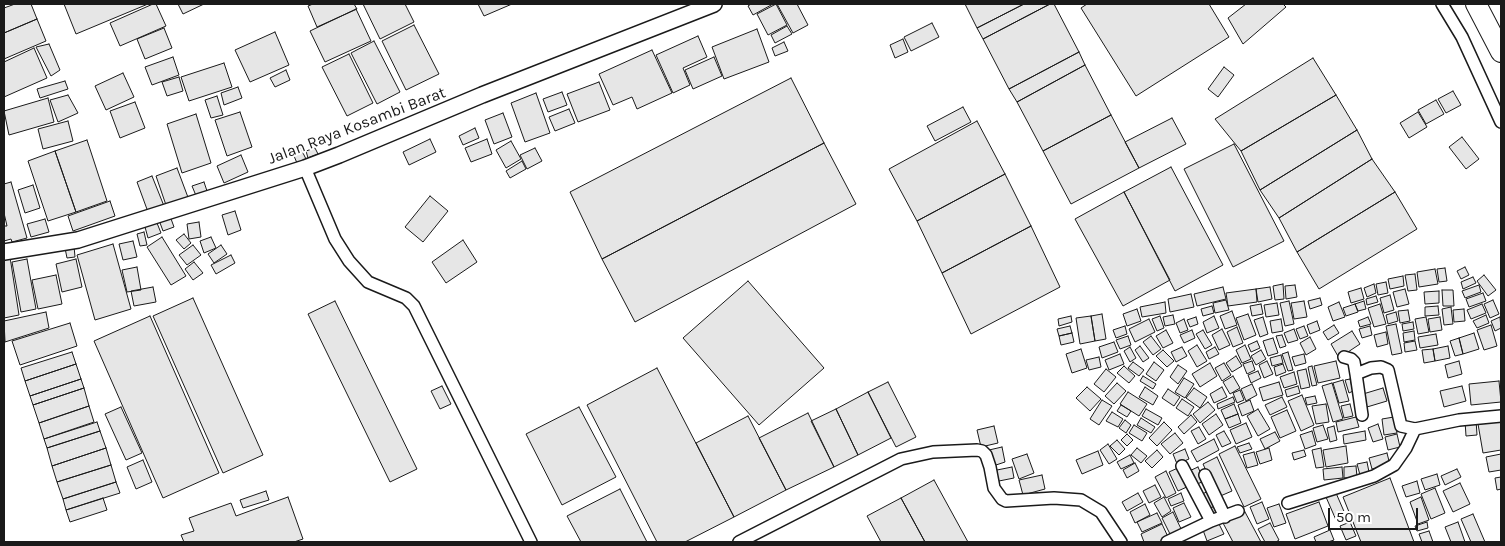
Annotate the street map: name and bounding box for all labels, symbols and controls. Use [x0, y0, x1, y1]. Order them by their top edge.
street label: Jalan Raya Kosambi Barat [265, 83, 449, 169]
scale bar [1330, 498, 1420, 530]
text: 50 m [1336, 508, 1371, 526]

